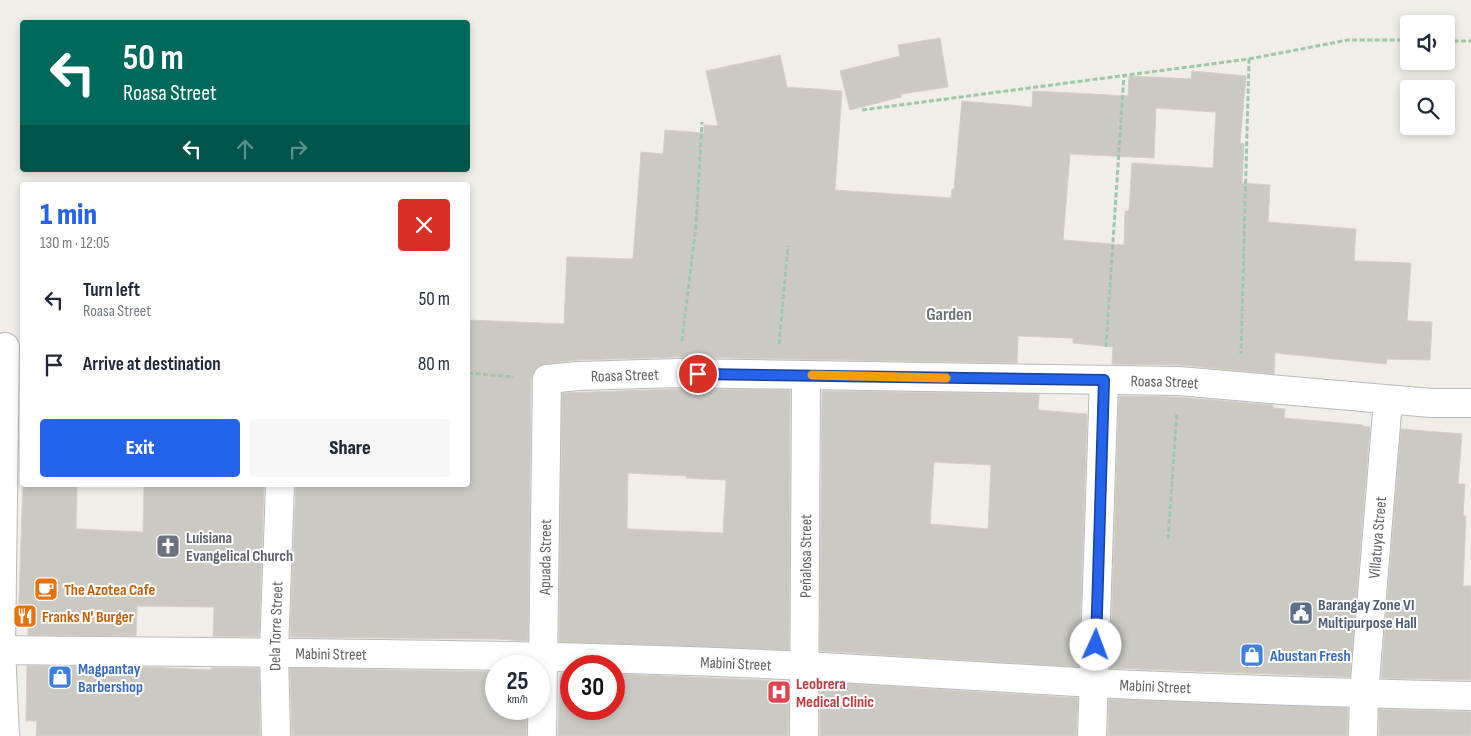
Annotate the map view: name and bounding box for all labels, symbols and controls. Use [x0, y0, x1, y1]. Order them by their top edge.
map controls [1400, 15, 1455, 135]
button: sound [1400, 15, 1455, 70]
text: 50 m [123, 37, 184, 80]
icon: left [40, 40, 105, 105]
text: Roasa Street [123, 80, 217, 107]
button: search [1400, 80, 1455, 135]
icon: left [178, 135, 206, 163]
icon: ahead [231, 135, 259, 163]
icon: right [284, 135, 312, 163]
text: 1 min [40, 197, 97, 233]
button: close [398, 199, 450, 251]
text: 130 m · 12:05 [40, 234, 109, 253]
text: Turn left [83, 279, 140, 302]
icon: left [40, 286, 68, 314]
text: 50 m [419, 288, 450, 311]
text: Roasa Street [83, 302, 151, 321]
district label: Garden [926, 304, 972, 325]
icon: arrive [40, 351, 68, 379]
text: Arrive at destination [83, 353, 221, 376]
text: 80 m [418, 353, 450, 376]
pin [677, 353, 719, 395]
icon: arrive [684, 360, 712, 388]
street label: Roasa Street [590, 366, 659, 387]
street label: Roasa Street [1130, 372, 1200, 394]
button: Exit [40, 419, 240, 477]
button: Share [250, 419, 450, 477]
street label: Villatuya Street [1365, 496, 1391, 579]
street label: Peñalosa Street [797, 514, 816, 598]
street label: Apuada Street [536, 519, 556, 596]
place label: Luisiana Evangelical Church [186, 529, 293, 566]
church icon: Luisiana Evangelical Church [155, 533, 181, 559]
cafe icon: The Azotea Cafe [33, 576, 59, 602]
place label: The Azotea Cafe [64, 581, 155, 600]
street label: Dela Torre Street [266, 581, 288, 671]
place label: Barangay Zone VI Multipurpose Hall [1318, 596, 1417, 633]
public building icon: Barangay Zone VI Multipurpose Hall [1288, 600, 1314, 626]
restaurant icon: Franks N' Burger [12, 603, 38, 629]
place label: Franks N' Burger [42, 608, 134, 627]
position arrow [1069, 618, 1121, 670]
shop icon: Abustan Fresh [1239, 642, 1265, 668]
street label: Mabini Street [295, 645, 367, 665]
place label: Abustan Fresh [1269, 647, 1351, 666]
street label: Mabini Street [700, 654, 772, 675]
speed limit sign: 30 [560, 655, 625, 720]
place label: Magpantay Barbershop [78, 660, 143, 697]
shop icon: Magpantay Barbershop [47, 664, 73, 690]
text: 25 [507, 666, 528, 697]
place label: Leobrera Medical Clinic [796, 675, 874, 712]
street label: Mabini Street [1119, 676, 1191, 698]
hospital icon: Leobrera Medical Clinic [766, 679, 792, 705]
text: km/h [507, 692, 528, 707]

